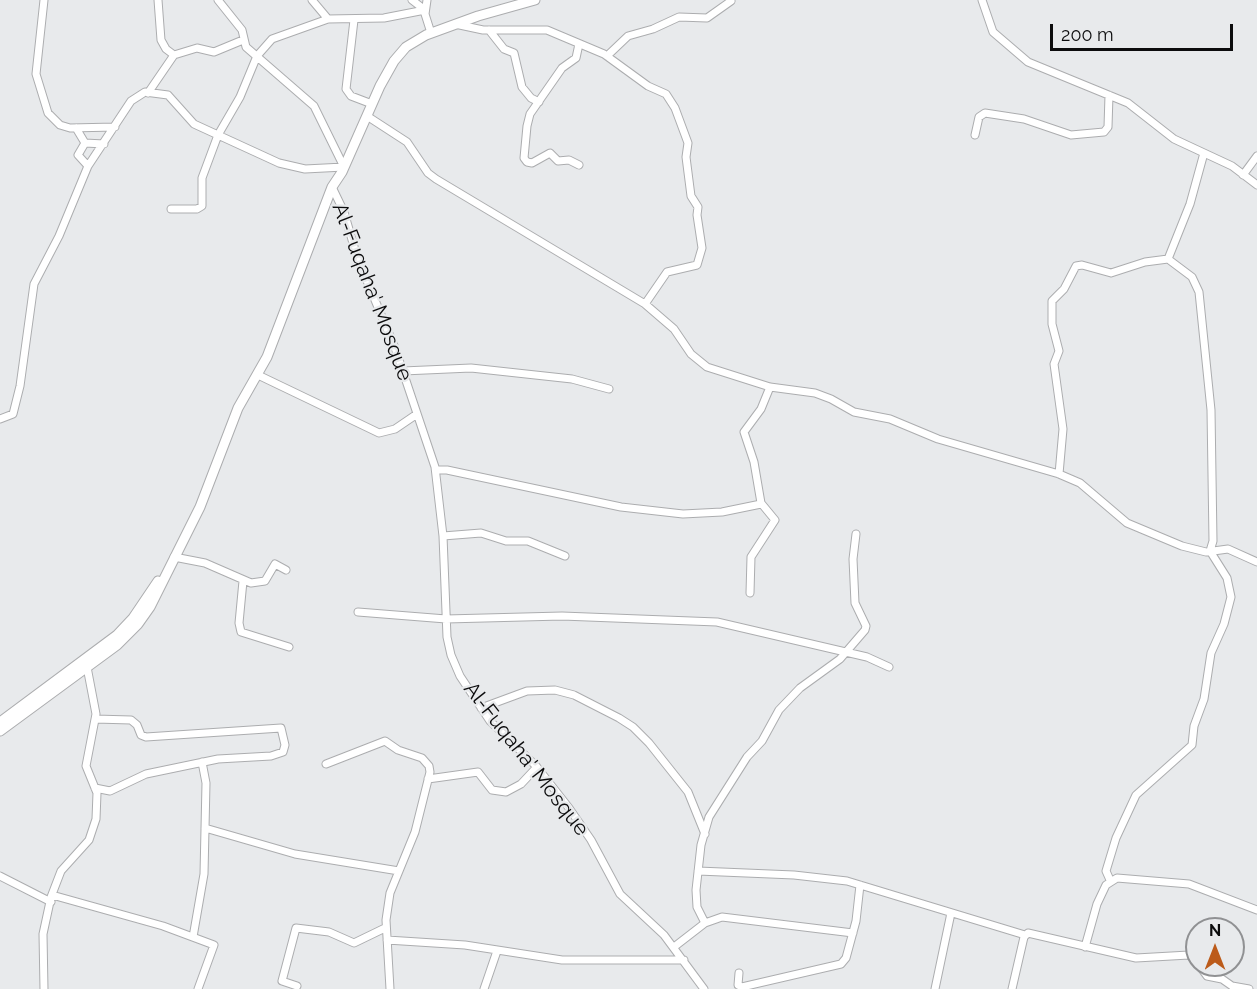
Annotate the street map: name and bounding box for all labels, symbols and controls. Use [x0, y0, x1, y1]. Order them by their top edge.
scale bar [1053, 12, 1236, 50]
text: 200 m [1061, 24, 1114, 45]
street label: Al-Fuqaha' Mosque [326, 200, 418, 384]
street label: Al-Fuqaha' Mosque [458, 677, 594, 841]
north arrow [1185, 917, 1245, 977]
text: N [1209, 921, 1221, 940]

